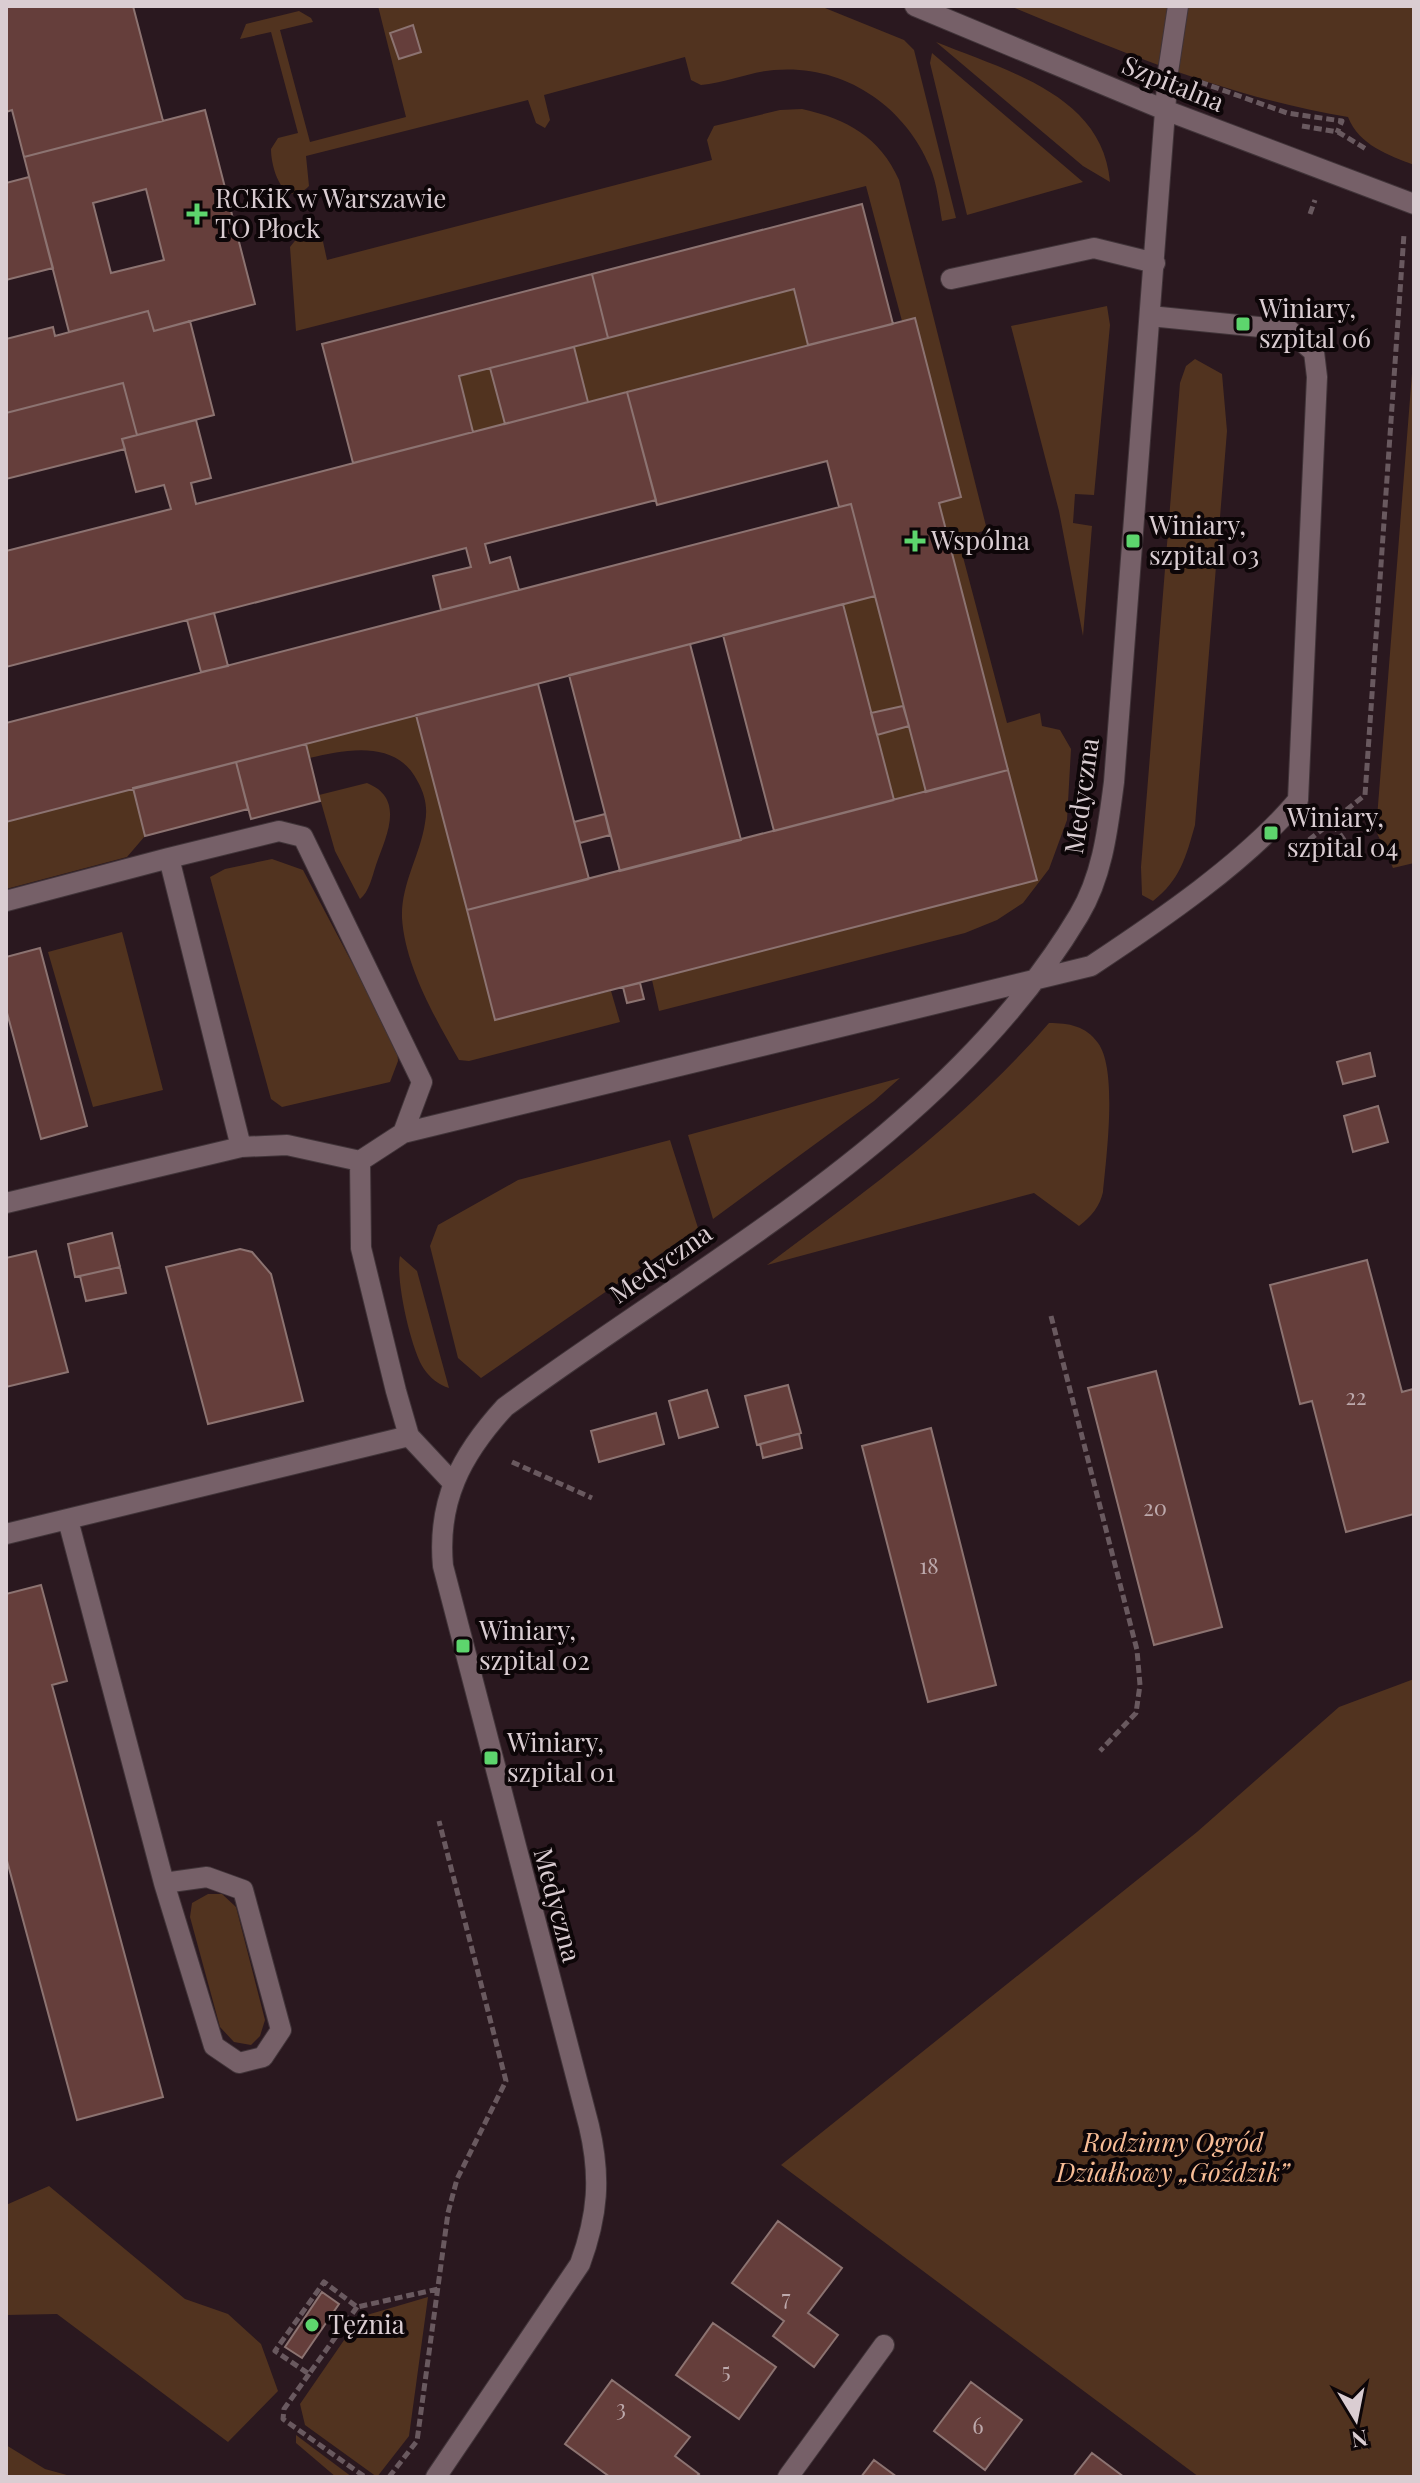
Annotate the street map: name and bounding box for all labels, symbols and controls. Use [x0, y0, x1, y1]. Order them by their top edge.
street label: Szpitalna [1117, 46, 1230, 119]
place label: RCKiK w Warszawie TO Płock [215, 180, 447, 245]
marker: RCKiK w Warszawie TO Płock [186, 203, 208, 225]
place label: Winiary, szpital 06 [1258, 290, 1371, 355]
marker: Winiary, szpital 06 [1234, 315, 1252, 333]
place label: Winiary, szpital 03 [1148, 507, 1259, 572]
place label: Wspólna [930, 522, 1030, 557]
marker: Wspólna [906, 532, 924, 550]
marker: Winiary, szpital 03 [1124, 532, 1142, 550]
street label: Medyczna [1055, 735, 1106, 856]
place label: Winiary, szpital 04 [1286, 799, 1398, 864]
marker: Winiary, szpital 04 [1262, 824, 1280, 842]
street label: Medyczna [602, 1215, 718, 1311]
house number: 22 [1345, 1381, 1367, 1411]
house number: 20 [1143, 1492, 1167, 1522]
house number: 18 [919, 1550, 939, 1580]
place label: Winiary, szpital 02 [478, 1612, 590, 1677]
marker: Winiary, szpital 02 [454, 1637, 472, 1655]
place label: Winiary, szpital 01 [506, 1724, 615, 1789]
marker: Winiary, szpital 01 [482, 1749, 500, 1767]
street label: Medyczna [526, 1844, 590, 1966]
park label: Rodzinny Ogród Działkowy „Goździk” [1055, 2124, 1291, 2189]
house number: 7 [782, 2282, 791, 2312]
place label: Tężnia [328, 2306, 405, 2341]
marker: Tężnia [303, 2316, 321, 2334]
house number: 5 [721, 2355, 731, 2385]
north arrow [1316, 2379, 1396, 2459]
house number: 3 [616, 2392, 626, 2422]
house number: 6 [972, 2410, 984, 2440]
text: N [1349, 2424, 1370, 2456]

